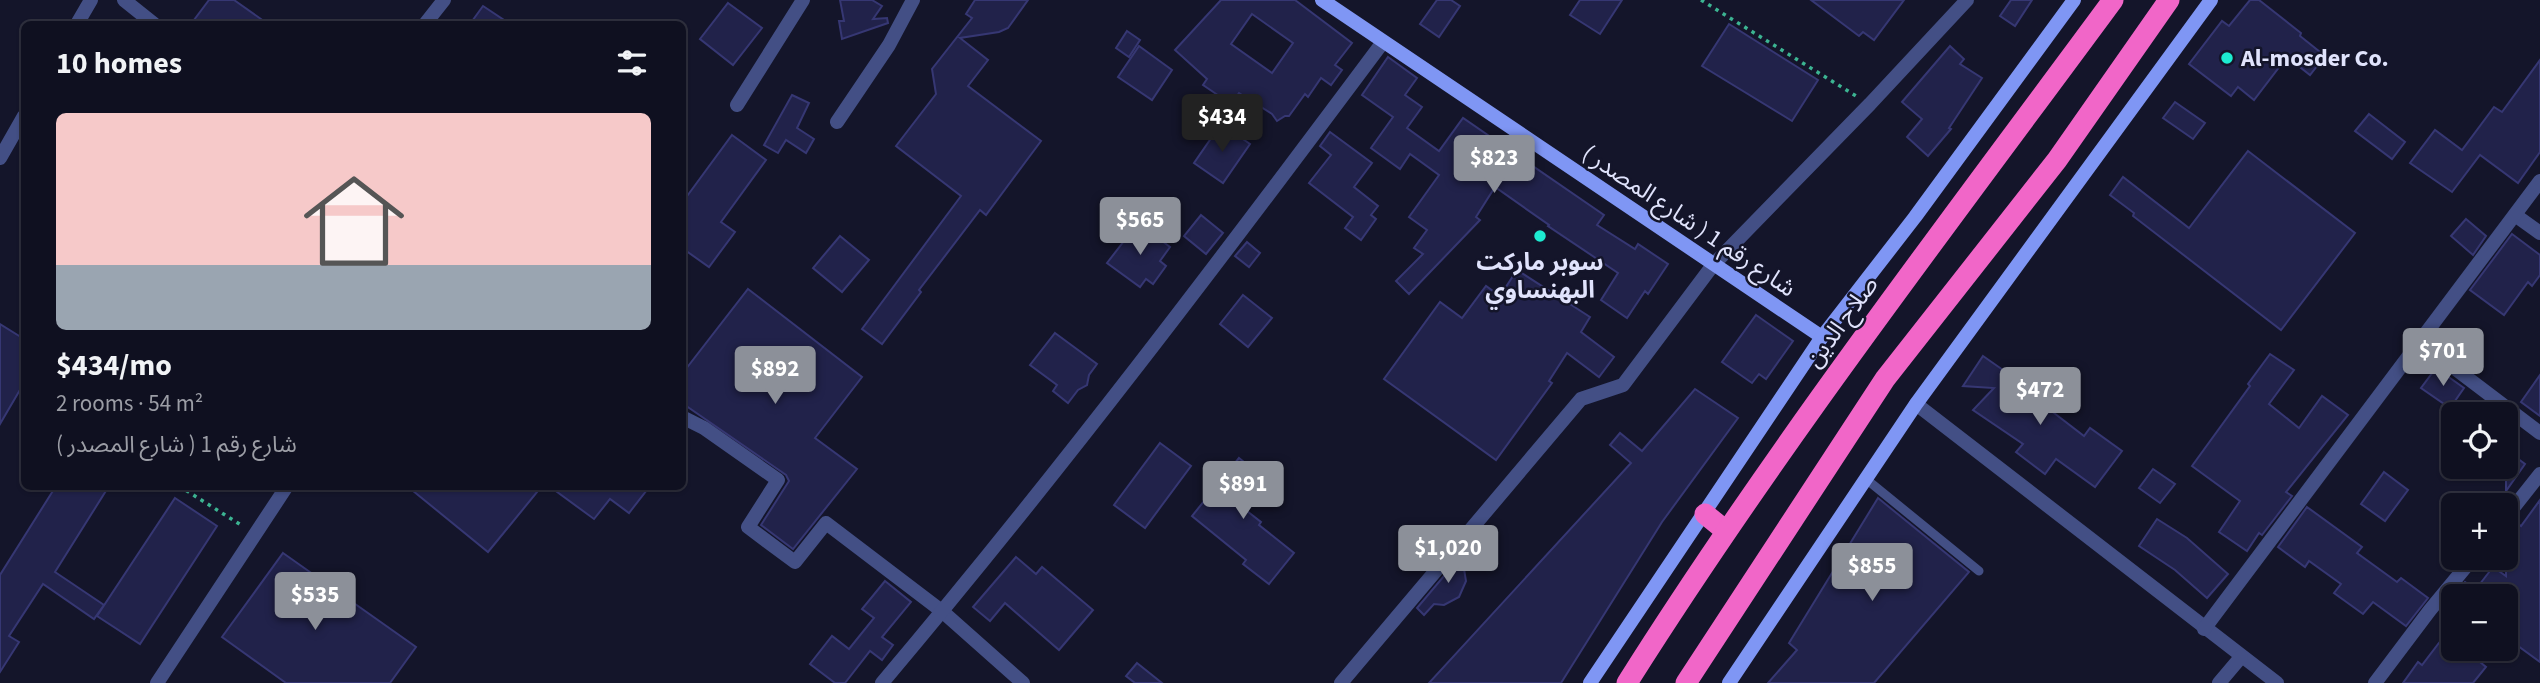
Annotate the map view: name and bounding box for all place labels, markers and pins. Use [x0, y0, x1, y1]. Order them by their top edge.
place label: Al-mosder Co. [2240, 41, 2389, 76]
marker: Al-mosder Co. [2219, 50, 2235, 66]
pin: $434 [1181, 94, 1263, 154]
pin: $823 [1453, 136, 1535, 195]
pin: $565 [1099, 198, 1181, 257]
marker: سوبر ماركت البهنساوي [1532, 228, 1548, 244]
place label: سوبر ماركت البهنساوي [1476, 245, 1604, 309]
pin: $701 [2402, 328, 2484, 388]
pin: $892 [734, 346, 816, 406]
pin: $472 [1999, 368, 2081, 427]
pin: $891 [1202, 462, 1284, 521]
pin: $1,020 [1391, 526, 1505, 585]
pin: $855 [1831, 544, 1913, 603]
pin: $535 [274, 572, 356, 632]

